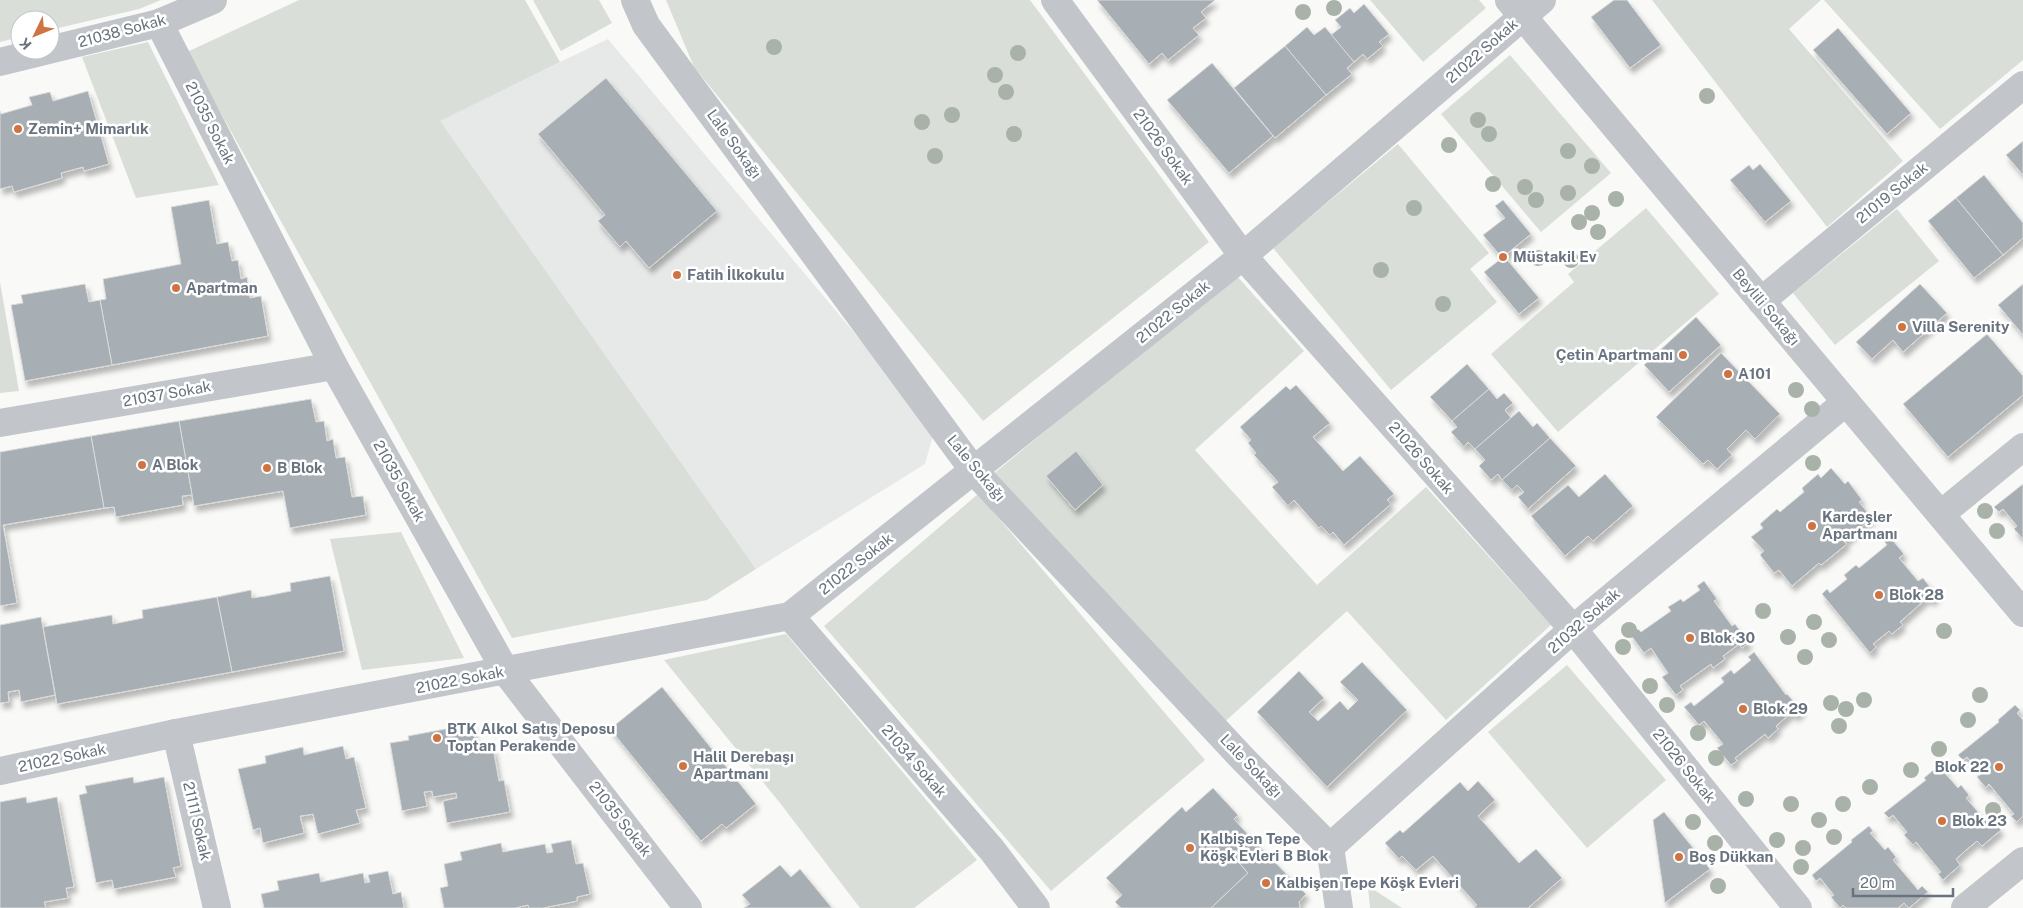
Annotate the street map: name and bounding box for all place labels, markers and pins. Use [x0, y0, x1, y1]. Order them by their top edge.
place label: Zemin+ Mimarlık [28, 120, 149, 137]
marker: Zemin+ Mimarlık [12, 123, 24, 135]
place label: Müstakil Ev [1513, 248, 1597, 265]
marker: Müstakil Ev [1497, 251, 1509, 263]
place label: Fatih İlkokulu [687, 266, 785, 283]
marker: Fatih İlkokulu [671, 269, 683, 281]
place label: Apartman [186, 279, 258, 296]
marker: Apartman [170, 282, 182, 294]
place label: Villa Serenity [1912, 318, 2010, 335]
marker: Villa Serenity [1896, 321, 1908, 333]
place label: Çetin Apartmanı [1556, 346, 1673, 363]
marker: Çetin Apartmanı [1677, 349, 1689, 361]
place label: A101 [1738, 365, 1771, 382]
marker: A101 [1722, 368, 1734, 380]
place label: A Blok [152, 456, 199, 473]
marker: A Blok [136, 459, 148, 471]
place label: B Blok [277, 459, 323, 476]
marker: B Blok [261, 462, 273, 474]
place label: Kardeşler Apartmanı [1822, 508, 1898, 542]
marker: Kardeşler Apartmanı [1806, 520, 1818, 532]
place label: Blok 28 [1889, 586, 1944, 603]
marker: Blok 28 [1873, 589, 1885, 601]
place label: Blok 30 [1700, 629, 1755, 646]
marker: Blok 30 [1684, 632, 1696, 644]
place label: Blok 29 [1753, 700, 1808, 717]
marker: Blok 29 [1737, 703, 1749, 715]
place label: BTK Alkol Satış Deposu Toptan Perakende [447, 720, 615, 754]
marker: BTK Alkol Satış Deposu Toptan Perakende [431, 732, 443, 744]
place label: Halil Derebaşı Apartmanı [693, 748, 794, 782]
place label: Blok 22 [1934, 758, 1989, 775]
marker: Halil Derebaşı Apartmanı [677, 760, 689, 772]
marker: Blok 22 [1993, 761, 2005, 773]
place label: Blok 23 [1952, 812, 2007, 829]
marker: Blok 23 [1936, 815, 1948, 827]
place label: Kalbişen Tepe Köşk Evleri B Blok [1200, 830, 1329, 864]
marker: Kalbişen Tepe Köşk Evleri B Blok [1184, 842, 1196, 854]
place label: Boş Dükkan [1689, 848, 1774, 865]
marker: Boş Dükkan [1673, 851, 1685, 863]
place label: Kalbişen Tepe Köşk Evleri [1276, 874, 1459, 891]
marker: Kalbişen Tepe Köşk Evleri [1260, 877, 1272, 889]

